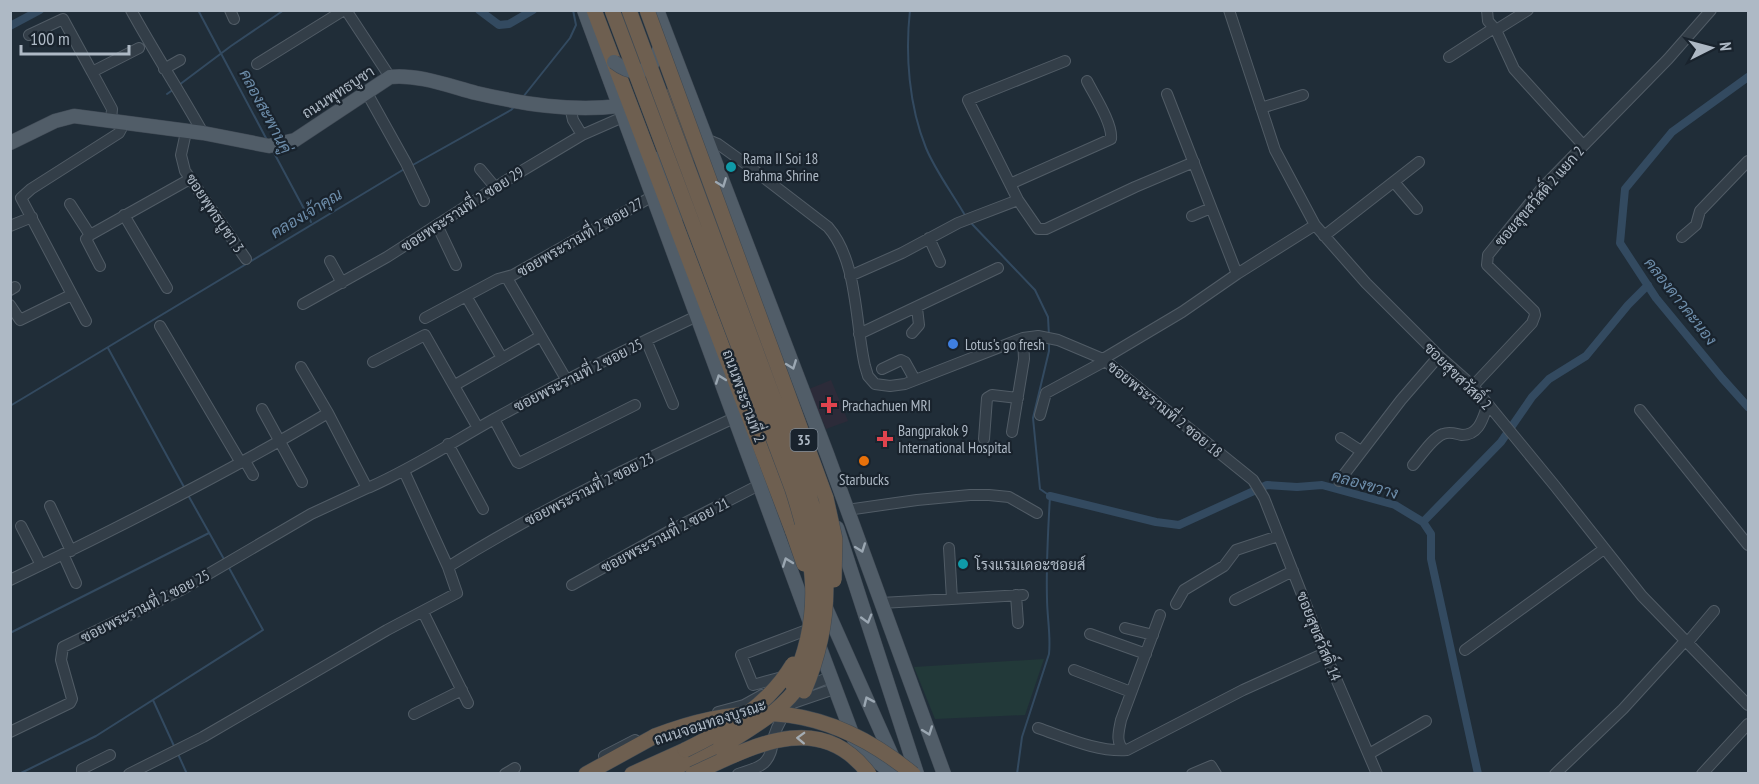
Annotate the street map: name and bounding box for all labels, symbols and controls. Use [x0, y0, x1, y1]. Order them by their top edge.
scale bar [21, 18, 129, 56]
north arrow [1681, 18, 1741, 78]
text: 100 m [30, 27, 70, 50]
text: N [1716, 41, 1736, 52]
street label: ถนนพุทธบูชา [298, 62, 379, 124]
water label: คลองสะพานคู่ [234, 65, 297, 158]
street label: ซอยสุขสวัสดิ์ 2 แยก 2 [1486, 138, 1589, 252]
place label: Rama II Soi 18 Brahma Shrine [743, 149, 819, 185]
street label: ซอยพระรามที่ 2 ซอย 29 [394, 158, 527, 256]
marker: Rama II Soi 18 Brahma Shrine [724, 160, 738, 174]
street label: ซอยพุทธบูชา 3 [180, 170, 248, 257]
one-way arrow [715, 177, 728, 188]
water label: คลองเจ้าคุณ [266, 183, 347, 244]
street label: ซอยพระรามที่ 2 ซอย 27 [511, 189, 647, 281]
water label: คลองดาวคะนอง [1640, 253, 1722, 349]
street label: ซอยพระรามที่ 2 ซอย 25 [508, 330, 646, 416]
street label: ซอยสุขสวัสดิ์ 2 [1419, 334, 1500, 415]
place label: Lotus's go fresh [965, 335, 1045, 354]
marker: Lotus's go fresh [946, 337, 960, 351]
street label: ถนนพระรามที่ 2 [718, 345, 774, 445]
street label: ซอยพระรามที่ 2 ซอย 18 [1104, 353, 1230, 461]
one-way arrow [785, 359, 798, 370]
one-way arrow [714, 374, 727, 384]
marker: Prachachuen MRI [820, 396, 838, 414]
place label: Prachachuen MRI [842, 396, 931, 415]
place label: Bangprakok 9 International Hospital [898, 421, 1012, 457]
road number: 35 [790, 429, 818, 451]
marker: Bangprakok 9 International Hospital [876, 430, 894, 448]
street label: ซอยพระรามที่ 2 ซอย 23 [519, 444, 657, 530]
marker: Starbucks [857, 454, 871, 468]
water label: คลองขวาง [1329, 465, 1401, 503]
place label: Starbucks [839, 470, 889, 489]
street label: ซอยพระรามที่ 2 ซอย 21 [595, 489, 732, 577]
one-way arrow [853, 542, 866, 552]
place label: โรงแรมเดอะชอยส์ [974, 555, 1085, 574]
one-way arrow [782, 557, 795, 567]
marker: โรงแรมเดอะชอยส์ [956, 557, 970, 571]
street label: ซอยพระรามที่ 2 ซอย 25 [75, 561, 213, 647]
street label: ซอยสุขสวัสดิ์ 14 [1291, 586, 1351, 685]
one-way arrow [859, 614, 872, 624]
street label: ถนนจอมทองบูรณะ [651, 695, 769, 750]
one-way arrow [863, 696, 875, 707]
one-way arrow [921, 725, 933, 736]
one-way arrow [797, 731, 806, 744]

